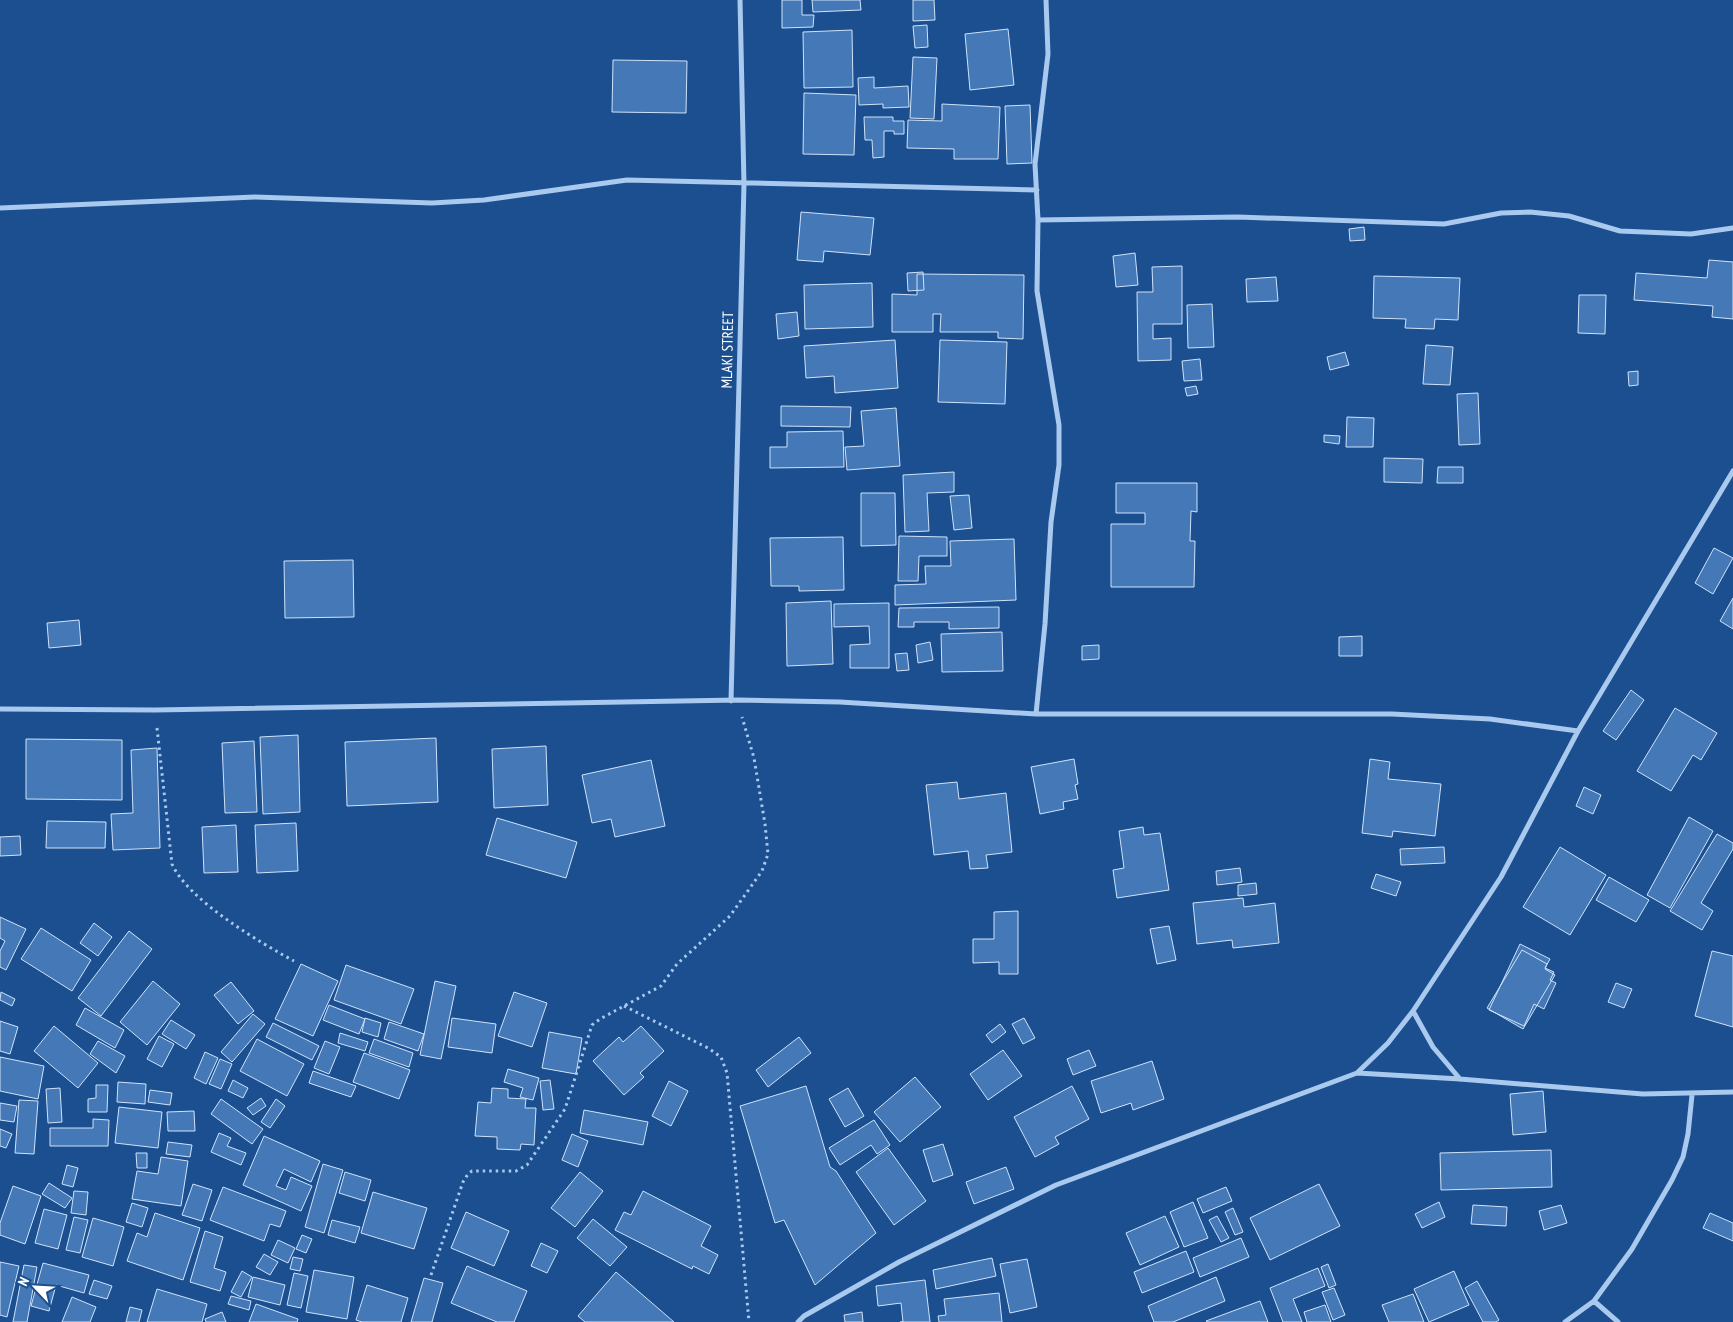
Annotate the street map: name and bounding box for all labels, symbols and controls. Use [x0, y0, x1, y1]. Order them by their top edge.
street label: MLAKI STREET [717, 311, 737, 389]
north arrow [10, 1262, 60, 1312]
text: N [13, 1274, 33, 1289]

